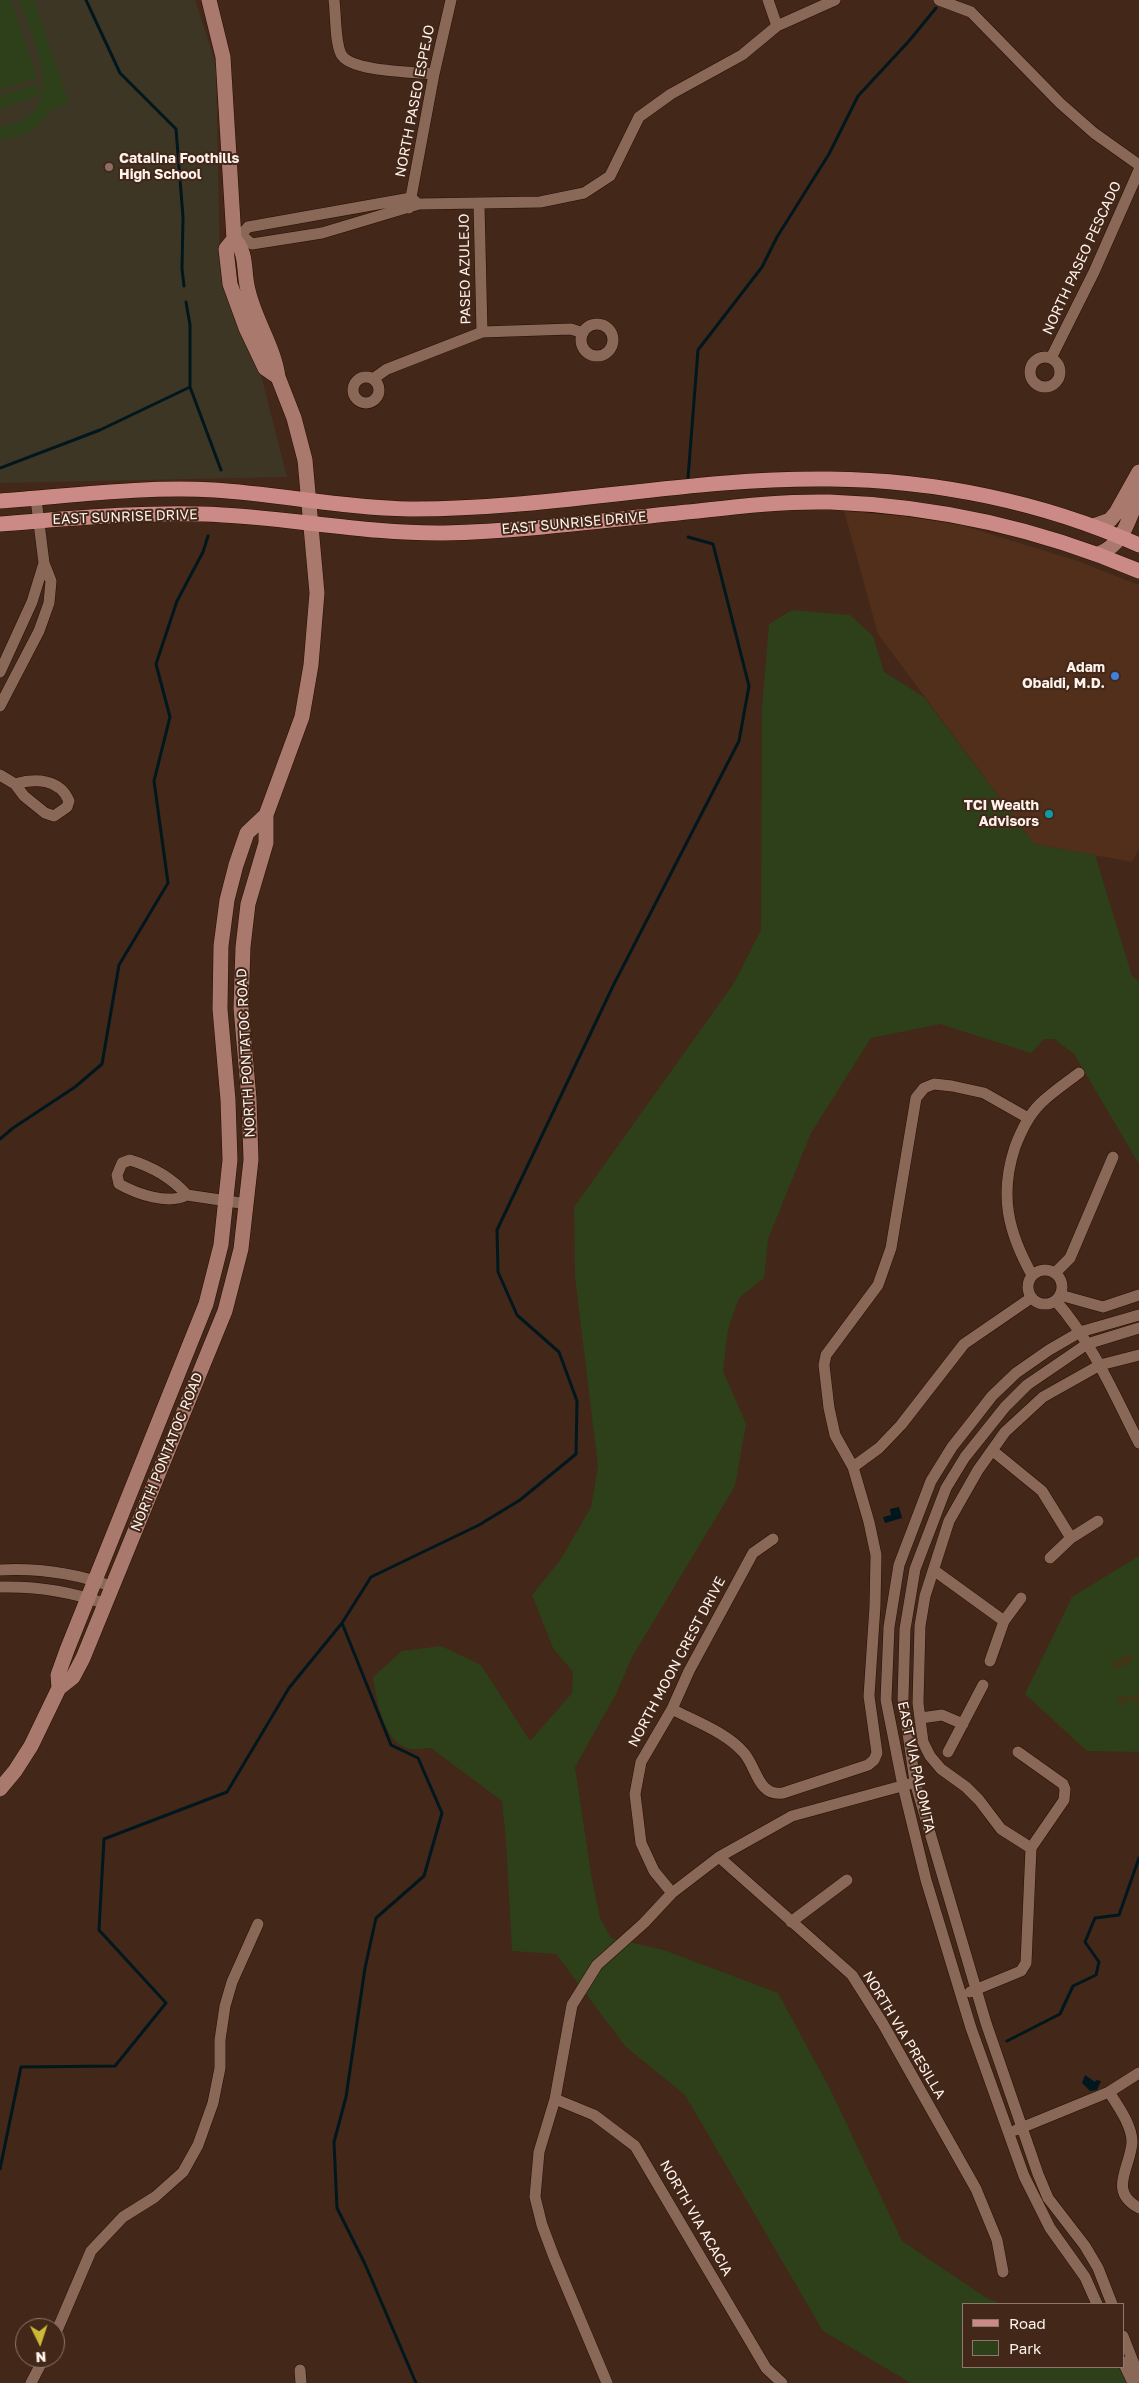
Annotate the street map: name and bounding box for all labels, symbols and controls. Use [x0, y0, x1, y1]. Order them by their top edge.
street label: NORTH PASEO ESPEJO [392, 23, 438, 179]
place label: Catalina Foothills High School [119, 151, 239, 184]
marker: Catalina Foothills High School [103, 161, 115, 173]
street label: NORTH PASEO PESCADO [1039, 179, 1125, 337]
street label: PASEO AZULEJO [456, 213, 474, 325]
street label: EAST SUNRISE DRIVE [52, 506, 198, 528]
street label: EAST SUNRISE DRIVE [501, 508, 647, 538]
place label: Adam Obaidi, M.D. [1022, 660, 1105, 692]
marker: Adam Obaidi, M.D. [1109, 670, 1121, 682]
place label: TCI Wealth Advisors [964, 798, 1039, 830]
marker: TCI Wealth Advisors [1043, 808, 1055, 820]
street label: NORTH PONTATOC ROAD [233, 968, 259, 1138]
street label: NORTH PONTATOC ROAD [127, 1370, 207, 1534]
street label: NORTH MOON CREST DRIVE [625, 1574, 729, 1750]
street label: EAST VIA PALOMITA [894, 1700, 938, 1834]
street label: NORTH VIA PRESILLA [859, 1968, 949, 2102]
street label: NORTH VIA ACACIA [656, 2157, 736, 2279]
legend [962, 2303, 1124, 2368]
text: Road [1009, 2314, 1046, 2332]
north arrow [15, 2318, 65, 2368]
text: Park [1009, 2339, 1041, 2357]
text: N [35, 2349, 47, 2366]

